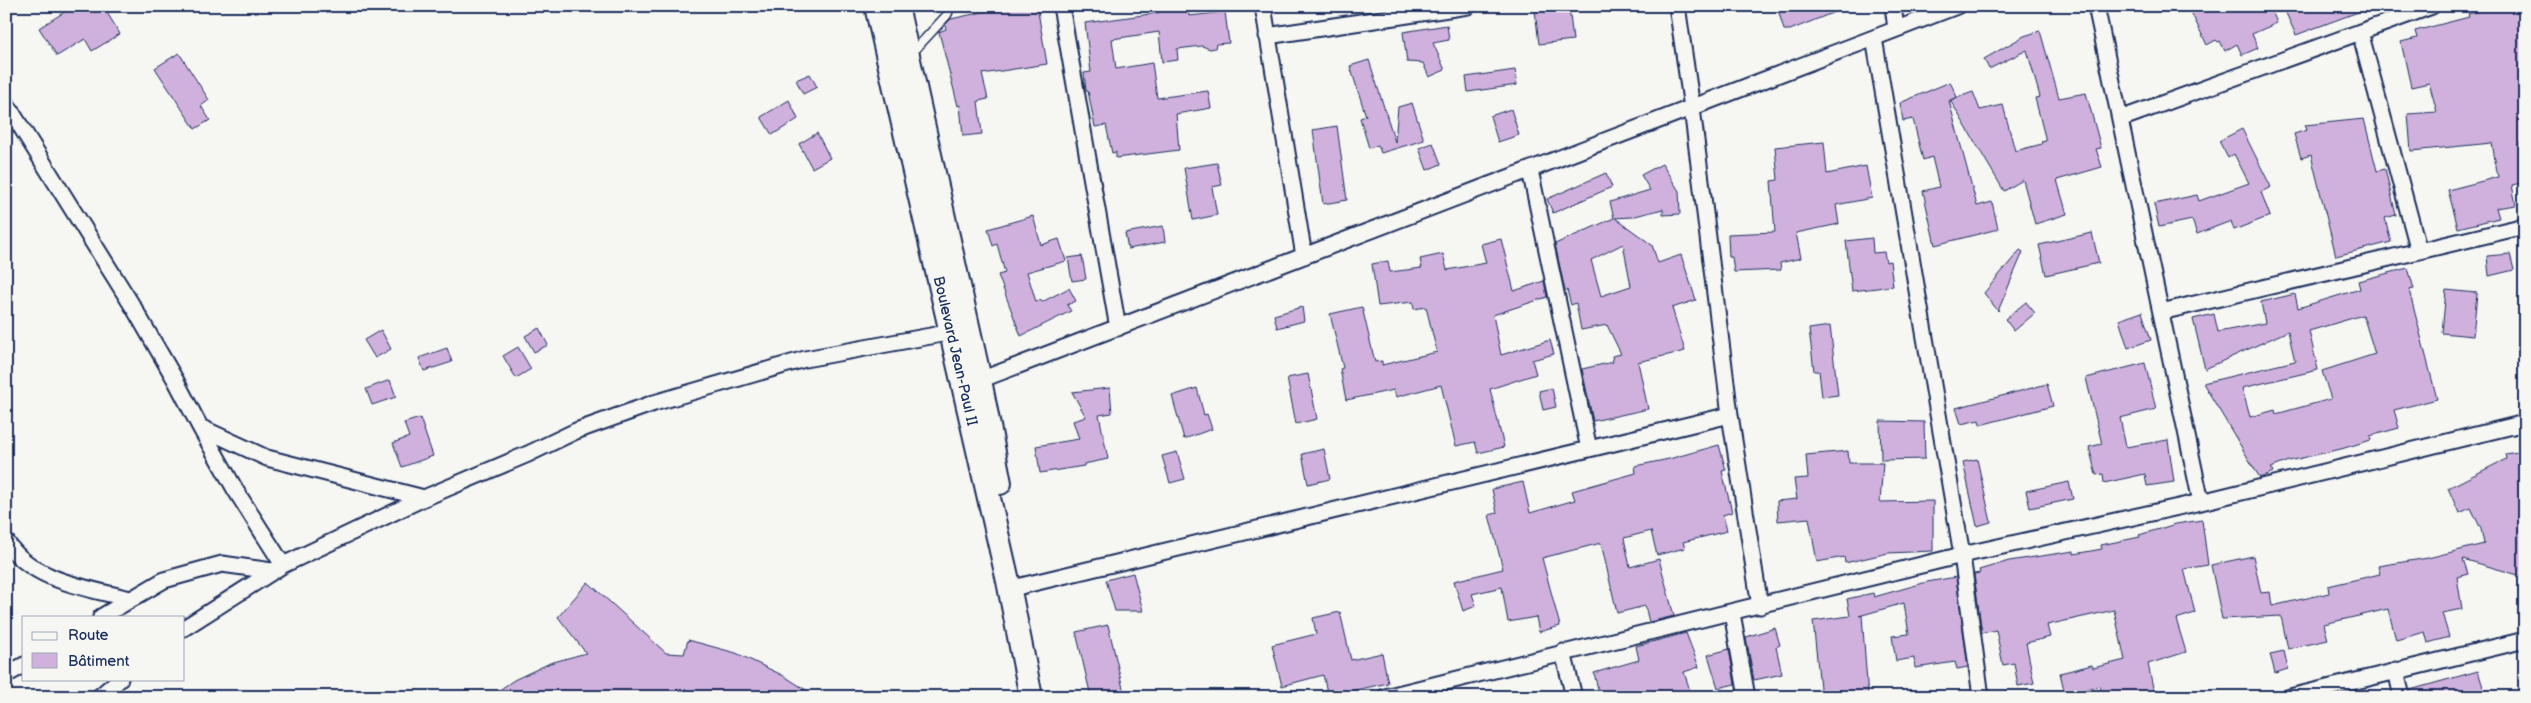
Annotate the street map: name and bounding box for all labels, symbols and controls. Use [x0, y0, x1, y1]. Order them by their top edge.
street label: Boulevard Jean-Paul II [929, 274, 982, 428]
legend [22, 616, 185, 680]
text: Route [68, 626, 109, 645]
text: Bâtiment [68, 652, 130, 671]

